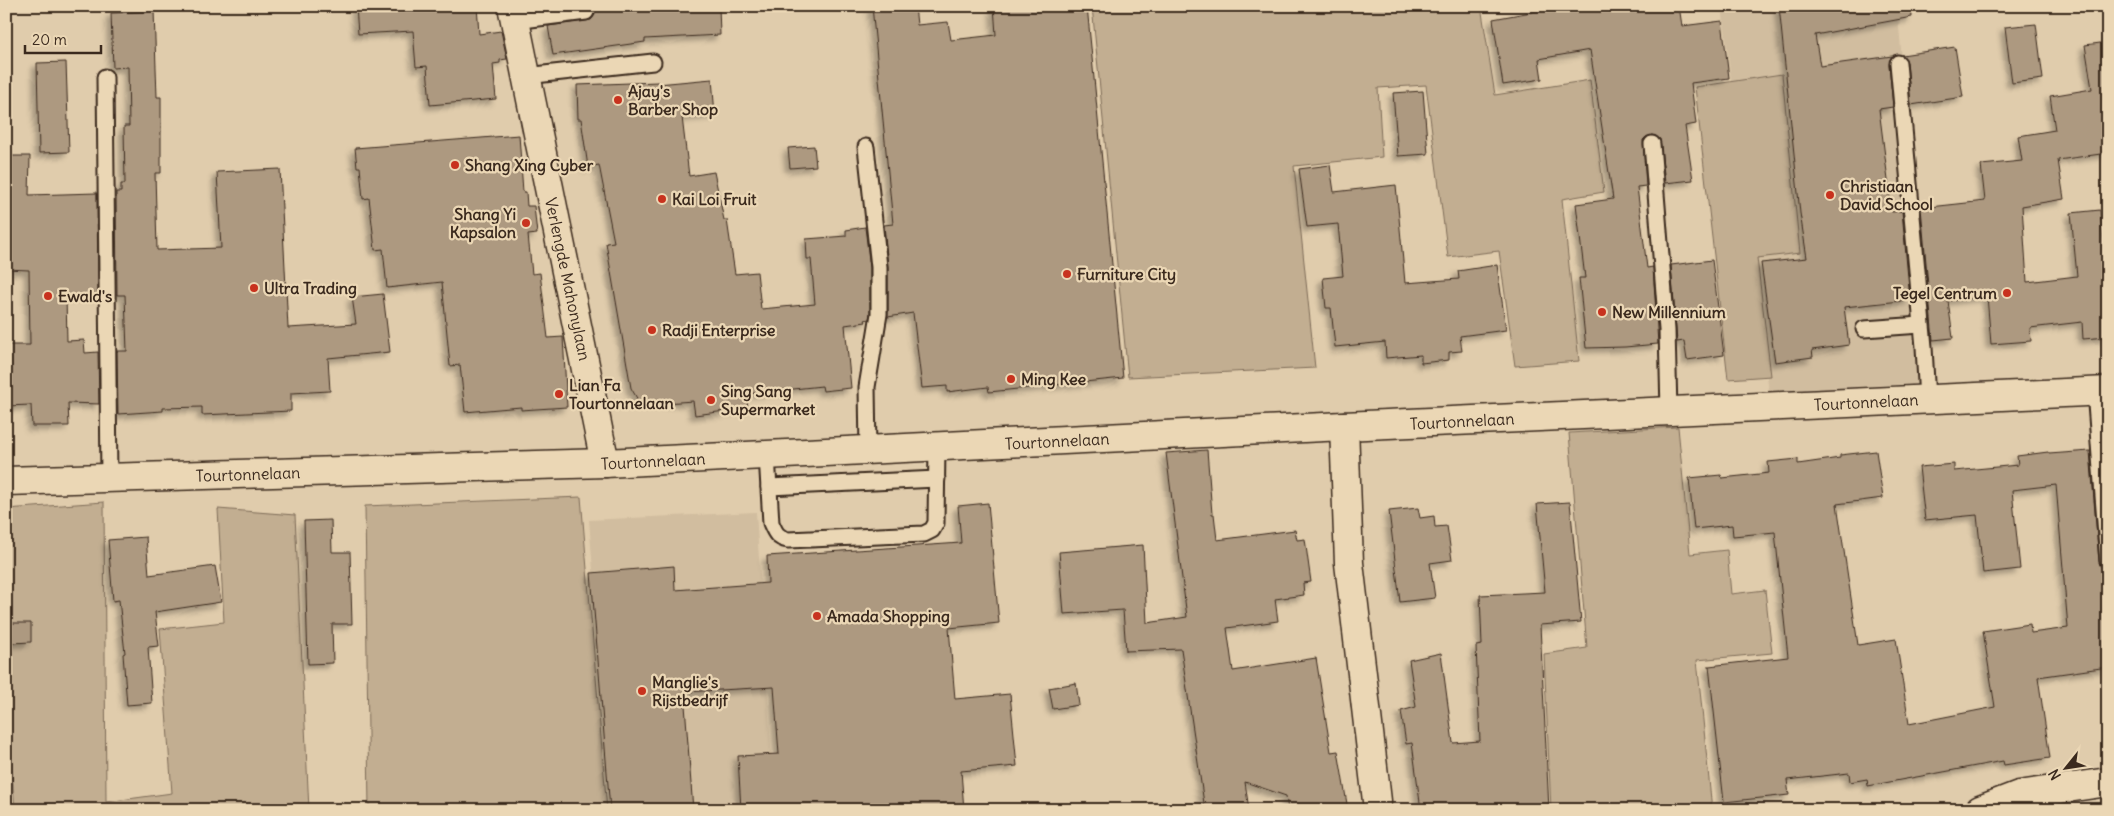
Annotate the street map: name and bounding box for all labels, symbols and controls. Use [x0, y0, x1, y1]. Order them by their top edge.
scale bar [25, 22, 101, 54]
text: 20 m [32, 30, 67, 49]
place label: Ajay's Barber Shop [628, 81, 718, 120]
marker: Ajay's Barber Shop [612, 94, 624, 106]
place label: Shang Xing Cyber [465, 155, 594, 176]
marker: Shang Xing Cyber [449, 159, 461, 171]
place label: Christiaan David School [1840, 176, 1933, 214]
place label: Kai Loi Fruit [672, 189, 757, 209]
marker: Christiaan David School [1824, 189, 1836, 201]
marker: Kai Loi Fruit [656, 193, 668, 205]
street label: Verlengde Mahonylaan [541, 196, 595, 362]
place label: Shang Yi Kapsalon [450, 204, 516, 243]
marker: Shang Yi Kapsalon [520, 217, 532, 229]
place label: Furniture City [1077, 264, 1176, 285]
marker: Furniture City [1061, 268, 1073, 280]
place label: Ultra Trading [264, 278, 357, 299]
marker: Ultra Trading [248, 282, 260, 294]
place label: Tegel Centrum [1893, 283, 1997, 304]
place label: Ewald's [58, 286, 112, 306]
marker: Tegel Centrum [2001, 287, 2013, 299]
marker: Ewald's [42, 290, 54, 302]
place label: New Millennium [1612, 302, 1726, 322]
marker: New Millennium [1596, 306, 1608, 318]
place label: Radji Enterprise [662, 320, 776, 341]
marker: Radji Enterprise [646, 324, 658, 336]
place label: Ming Kee [1021, 369, 1087, 390]
marker: Ming Kee [1005, 373, 1017, 385]
place label: Lian Fa Tourtonnelaan [569, 375, 674, 413]
place label: Sing Sang Supermarket [721, 381, 816, 420]
marker: Lian Fa Tourtonnelaan [553, 388, 565, 400]
street label: Tourtonnelaan [1813, 389, 1919, 415]
marker: Sing Sang Supermarket [705, 394, 717, 406]
street label: Tourtonnelaan [1409, 408, 1515, 434]
street label: Tourtonnelaan [1004, 428, 1110, 454]
street label: Tourtonnelaan [600, 448, 706, 474]
street label: Tourtonnelaan [195, 462, 301, 486]
place label: Amada Shopping [827, 606, 950, 627]
marker: Amada Shopping [811, 610, 823, 622]
place label: Manglie's Rijstbedrijf [652, 672, 729, 710]
marker: Manglie's Rijstbedrijf [636, 685, 648, 697]
north arrow [2042, 744, 2092, 794]
text: N [2045, 766, 2065, 783]

